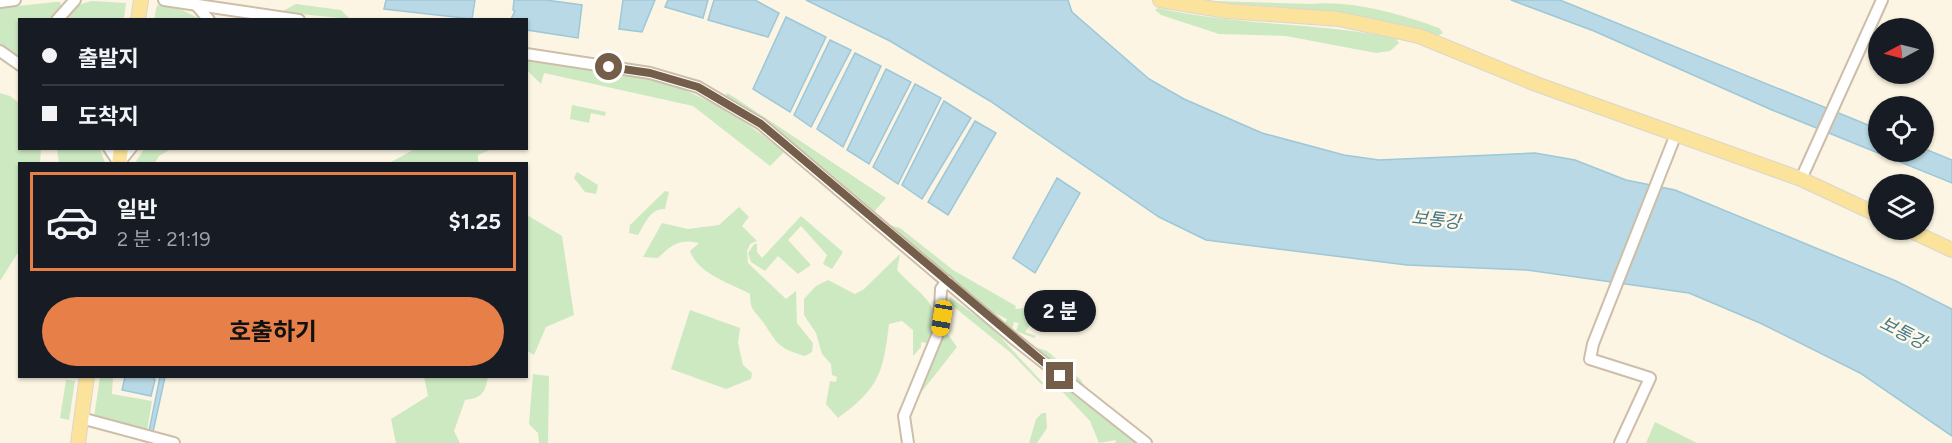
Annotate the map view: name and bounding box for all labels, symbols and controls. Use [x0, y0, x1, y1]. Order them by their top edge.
north arrow [1868, 18, 1934, 84]
map controls [1868, 18, 1934, 240]
text: 출발지 [78, 45, 139, 72]
route start [595, 53, 622, 80]
button: locate [1868, 96, 1934, 162]
text: 도착지 [78, 103, 139, 130]
button: layers [1868, 174, 1934, 240]
icon: car [45, 195, 99, 249]
text: 일반 [117, 196, 157, 223]
water label: 보통강 [1410, 206, 1464, 234]
text: $1.25 [449, 208, 501, 235]
text: 2 분 · 21:19 [117, 227, 211, 251]
callout: 2 분 [1024, 289, 1096, 331]
button: 호출하기 [42, 297, 504, 366]
car [930, 299, 954, 337]
text: 2 분 [1043, 299, 1077, 323]
water label: 보통강 [1876, 312, 1932, 355]
route end [1046, 362, 1073, 389]

